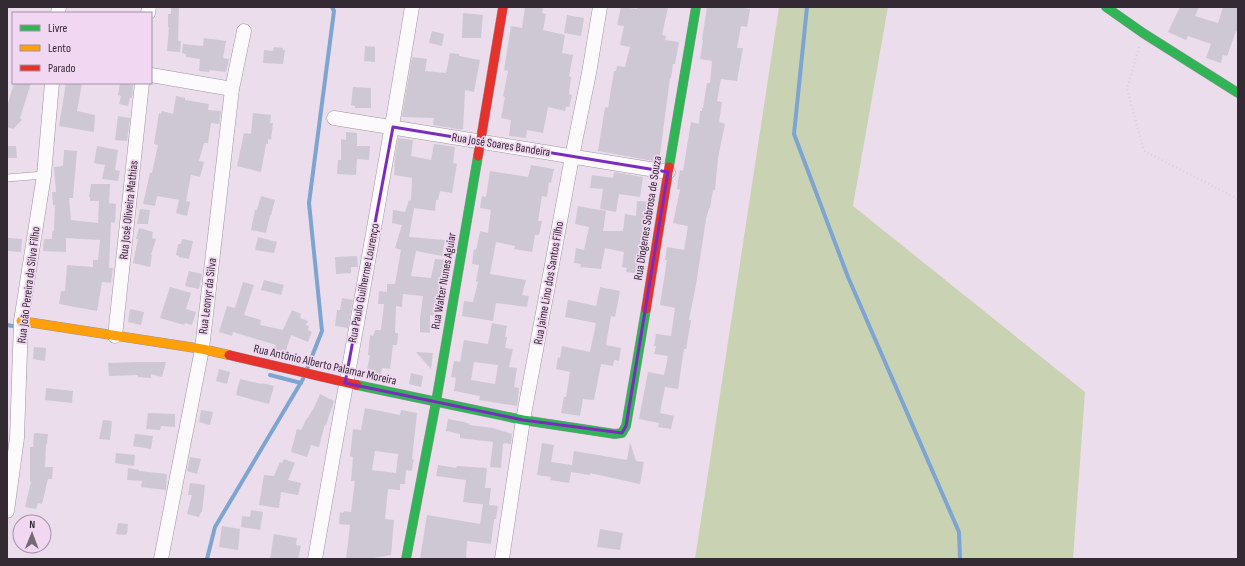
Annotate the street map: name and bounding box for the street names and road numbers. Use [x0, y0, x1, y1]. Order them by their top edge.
street label: Rua José Soares Bandeira [451, 130, 552, 160]
street label: Rua Diogenes Sobrosa de Souza [631, 154, 665, 281]
street label: Rua José Oliveira Mathias [116, 160, 142, 260]
street label: Rua Jaime Lino dos Santos Filho [531, 220, 567, 346]
street label: Rua Paulo Guilherme Lourenço [345, 222, 383, 344]
street label: Rua João Pereira da Silva Filho [14, 226, 44, 344]
street label: Rua Walter Nunes Aguiar [428, 231, 460, 331]
street label: Rua Leonyr da Silva [196, 257, 220, 335]
street label: Rua Antônio Alberto Palamar Moreira [252, 341, 398, 389]

